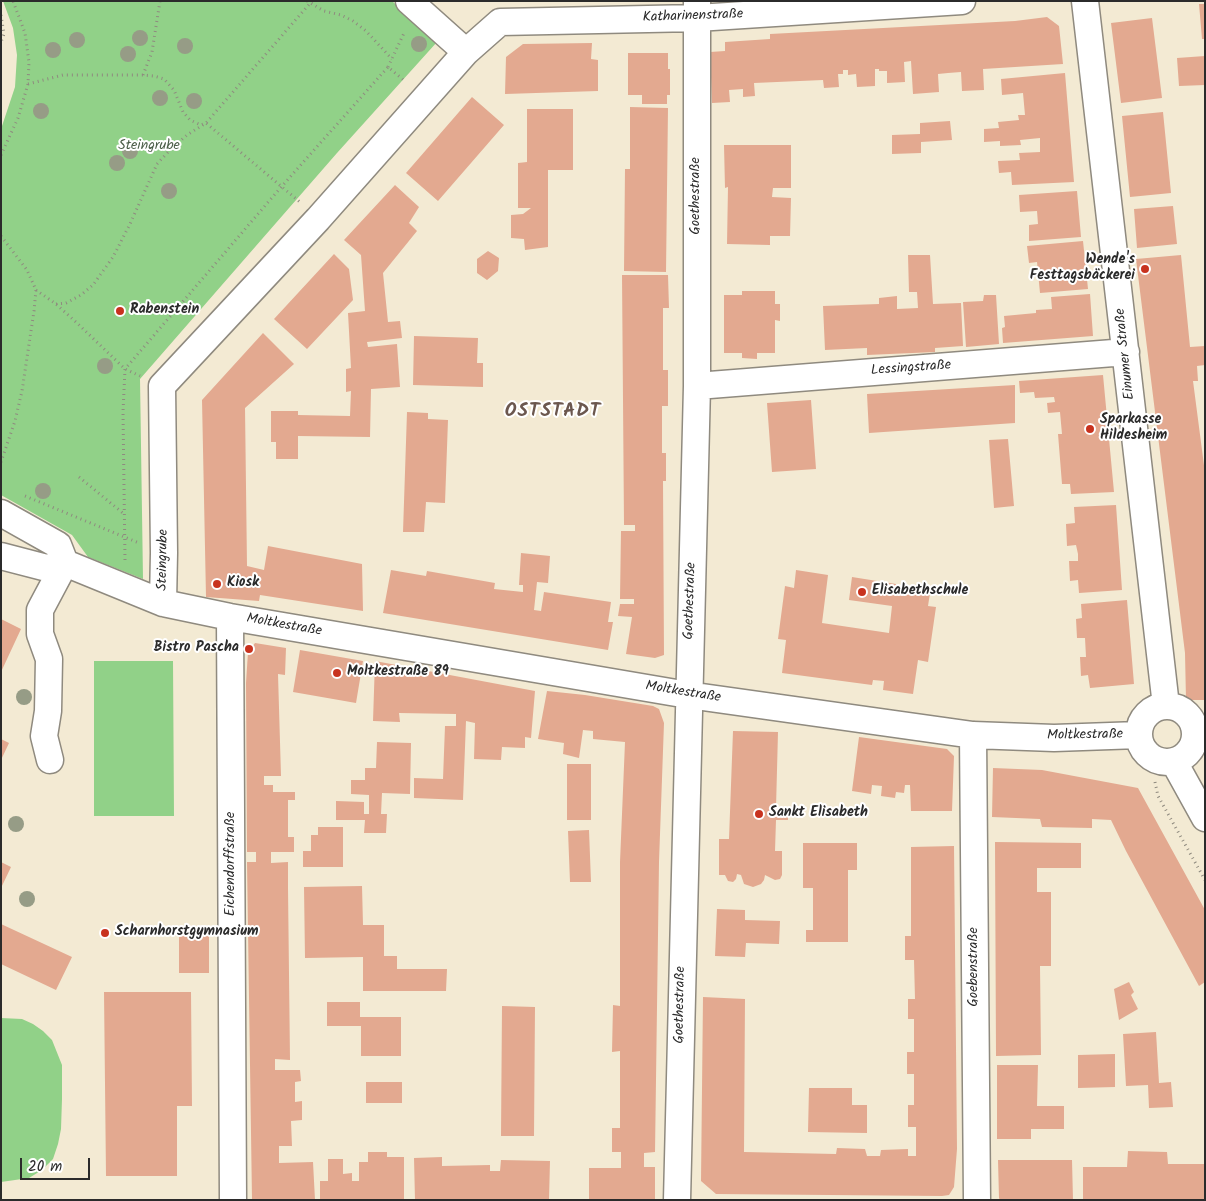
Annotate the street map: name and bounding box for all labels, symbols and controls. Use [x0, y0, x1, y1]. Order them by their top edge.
street label: Katharinenstraße [642, 7, 744, 27]
park label: Steingrube [118, 139, 180, 155]
street label: Goethestraße [689, 157, 705, 235]
place label: Wende's Festtagsbäckerei [1030, 253, 1135, 286]
marker: Wende's Festtagsbäckerei [1139, 263, 1151, 275]
place label: Rabenstein [130, 303, 199, 319]
marker: Rabenstein [114, 305, 126, 317]
street label: Einumer Straße [1113, 307, 1139, 401]
street label: Lessingstraße [870, 358, 952, 380]
district label: OSTSTADT [504, 402, 602, 424]
place label: Sparkasse Hildesheim [1100, 413, 1167, 446]
marker: Sparkasse Hildesheim [1084, 423, 1096, 435]
street label: Steingrube [155, 529, 173, 591]
street label: Goethestraße [681, 562, 701, 640]
place label: Kiosk [227, 576, 259, 592]
marker: Kiosk [211, 578, 223, 590]
place label: Elisabethschule [872, 584, 968, 600]
marker: Elisabethschule [856, 586, 868, 598]
street label: Moltkestraße [245, 611, 323, 641]
place label: Bistro Pascha [154, 641, 239, 657]
marker: Bistro Pascha [243, 643, 255, 655]
place label: Moltkestraße 89 [347, 665, 449, 681]
marker: Moltkestraße 89 [331, 667, 343, 679]
street label: Moltkestraße [644, 679, 722, 707]
street label: Moltkestraße [1047, 727, 1123, 745]
place label: Sankt Elisabeth [769, 806, 868, 822]
marker: Sankt Elisabeth [753, 808, 765, 820]
street label: Eichendorffstraße [224, 812, 240, 916]
place label: Scharnhorstgymnasium [115, 925, 258, 941]
marker: Scharnhorstgymnasium [99, 927, 111, 939]
street label: Goebenstraße [967, 927, 983, 1007]
street label: Goethestraße [672, 966, 690, 1044]
scale bar [22, 1148, 92, 1180]
text: 20 m [28, 1155, 62, 1179]

